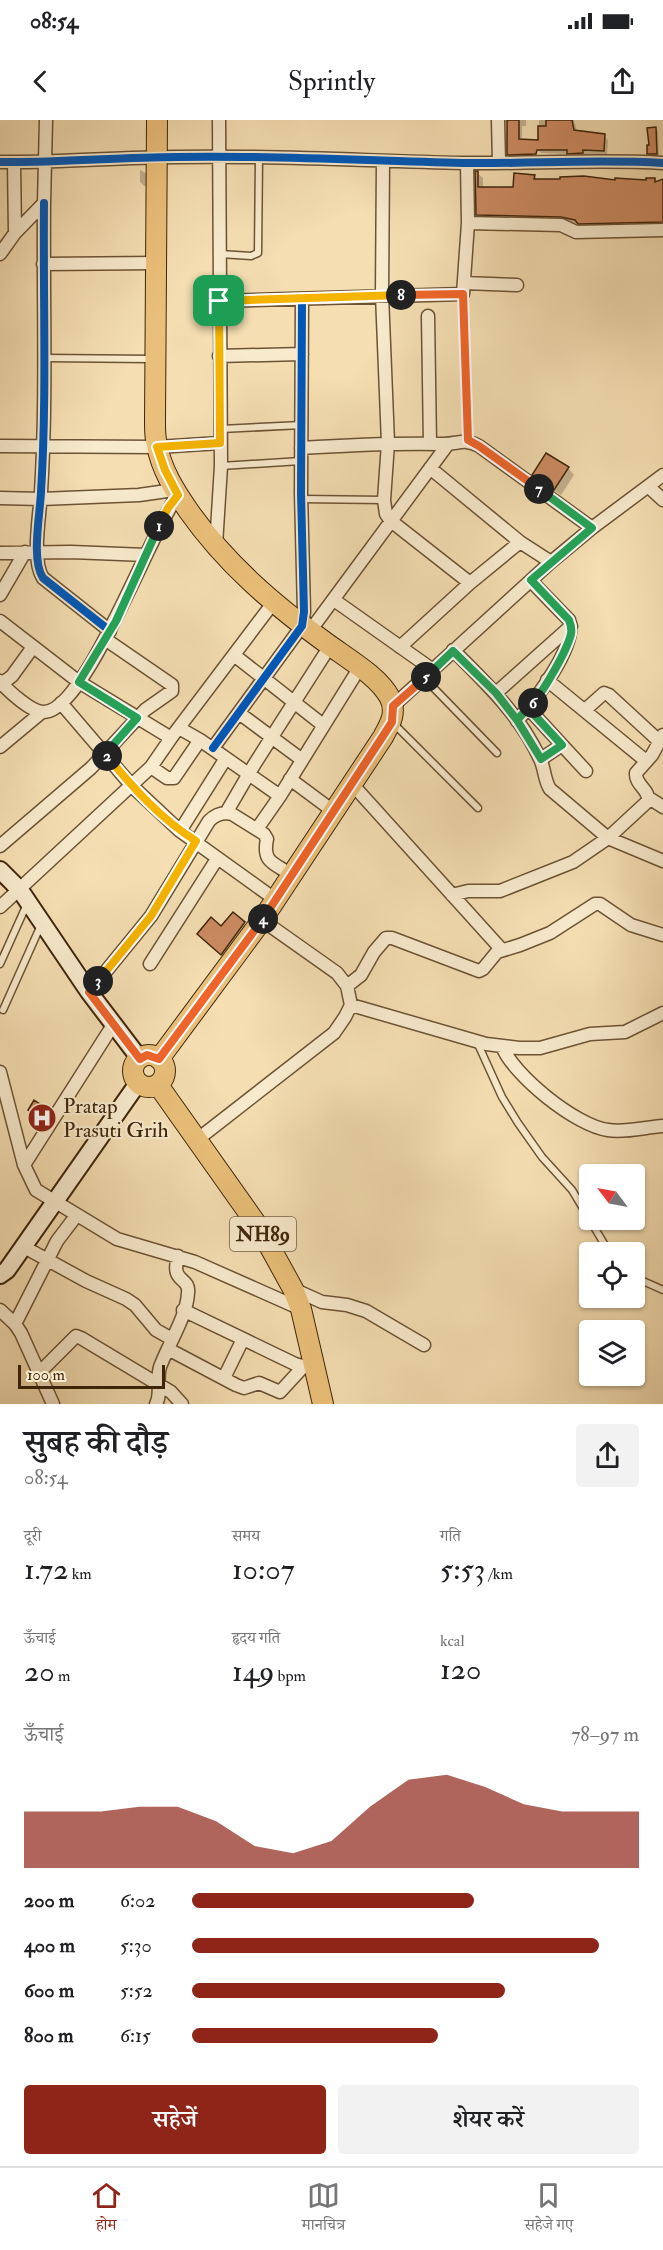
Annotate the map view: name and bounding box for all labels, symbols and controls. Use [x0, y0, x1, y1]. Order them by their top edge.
text: 08:54 [30, 7, 78, 35]
icon: back [24, 65, 57, 98]
text: Sprintly [288, 65, 375, 98]
icon: share [606, 65, 639, 98]
pin [193, 275, 244, 326]
pin: 8 [386, 280, 416, 310]
icon: arrive [202, 284, 235, 317]
text: 8 [397, 285, 405, 305]
pin: 7 [524, 474, 554, 504]
text: 7 [535, 479, 543, 499]
pin: 1 [144, 511, 174, 541]
text: 1 [156, 516, 162, 536]
pin: 5 [411, 662, 441, 692]
text: 5 [422, 667, 430, 687]
pin: 6 [518, 688, 548, 718]
text: 6 [529, 693, 537, 713]
pin: 2 [92, 741, 122, 771]
text: 2 [103, 746, 111, 766]
pin: 4 [248, 904, 278, 934]
text: 4 [259, 909, 267, 929]
pin: 3 [83, 966, 113, 996]
text: 3 [95, 971, 101, 991]
place label: Pratap Prasuti Grih [63, 1093, 168, 1144]
hospital icon: Pratap Prasuti Grih [26, 1102, 58, 1134]
north arrow [579, 1164, 645, 1230]
map controls [579, 1164, 645, 1386]
road number: NH89 [230, 1217, 296, 1251]
button: locate [579, 1242, 645, 1308]
button: layers [579, 1320, 645, 1386]
scale bar [18, 1362, 165, 1390]
text: 100 m [27, 1365, 65, 1385]
text: सुबह की दौड़ [24, 1422, 168, 1463]
button: share [576, 1424, 639, 1487]
text: 08:54 [24, 1465, 68, 1490]
text: दूरी [24, 1526, 41, 1546]
text: समय [232, 1526, 260, 1546]
text: गति [440, 1526, 461, 1546]
text: 1.72 [24, 1551, 68, 1588]
text: 10:07 [232, 1551, 295, 1588]
text: 5:53 [440, 1551, 485, 1588]
text: km [68, 1564, 92, 1584]
text: /km [485, 1564, 513, 1584]
text: ऊँचाई [24, 1628, 56, 1648]
text: हृदय गति [232, 1628, 280, 1648]
text: kcal [440, 1631, 465, 1651]
text: 120 [440, 1651, 481, 1688]
text: 20 [24, 1653, 55, 1690]
text: 149 [232, 1653, 274, 1690]
text: m [55, 1666, 70, 1686]
text: bpm [274, 1666, 306, 1686]
text: ऊँचाई [24, 1722, 63, 1747]
text: 78–97 m [571, 1722, 639, 1747]
text: 200 m [24, 1888, 74, 1913]
text: 6:02 [120, 1888, 155, 1913]
text: 400 m [24, 1933, 75, 1958]
text: 5:30 [120, 1933, 152, 1958]
text: 600 m [24, 1978, 74, 2003]
text: 5:52 [120, 1978, 153, 2003]
text: 800 m [24, 2023, 74, 2048]
text: 6:15 [120, 2023, 151, 2048]
button: सहेजें [24, 2085, 326, 2154]
button: शेयर करें [338, 2085, 639, 2154]
tab: होम [90, 2179, 123, 2240]
tab: मानचित्र [302, 2179, 345, 2240]
tab: सहेजे गए [524, 2179, 573, 2240]

